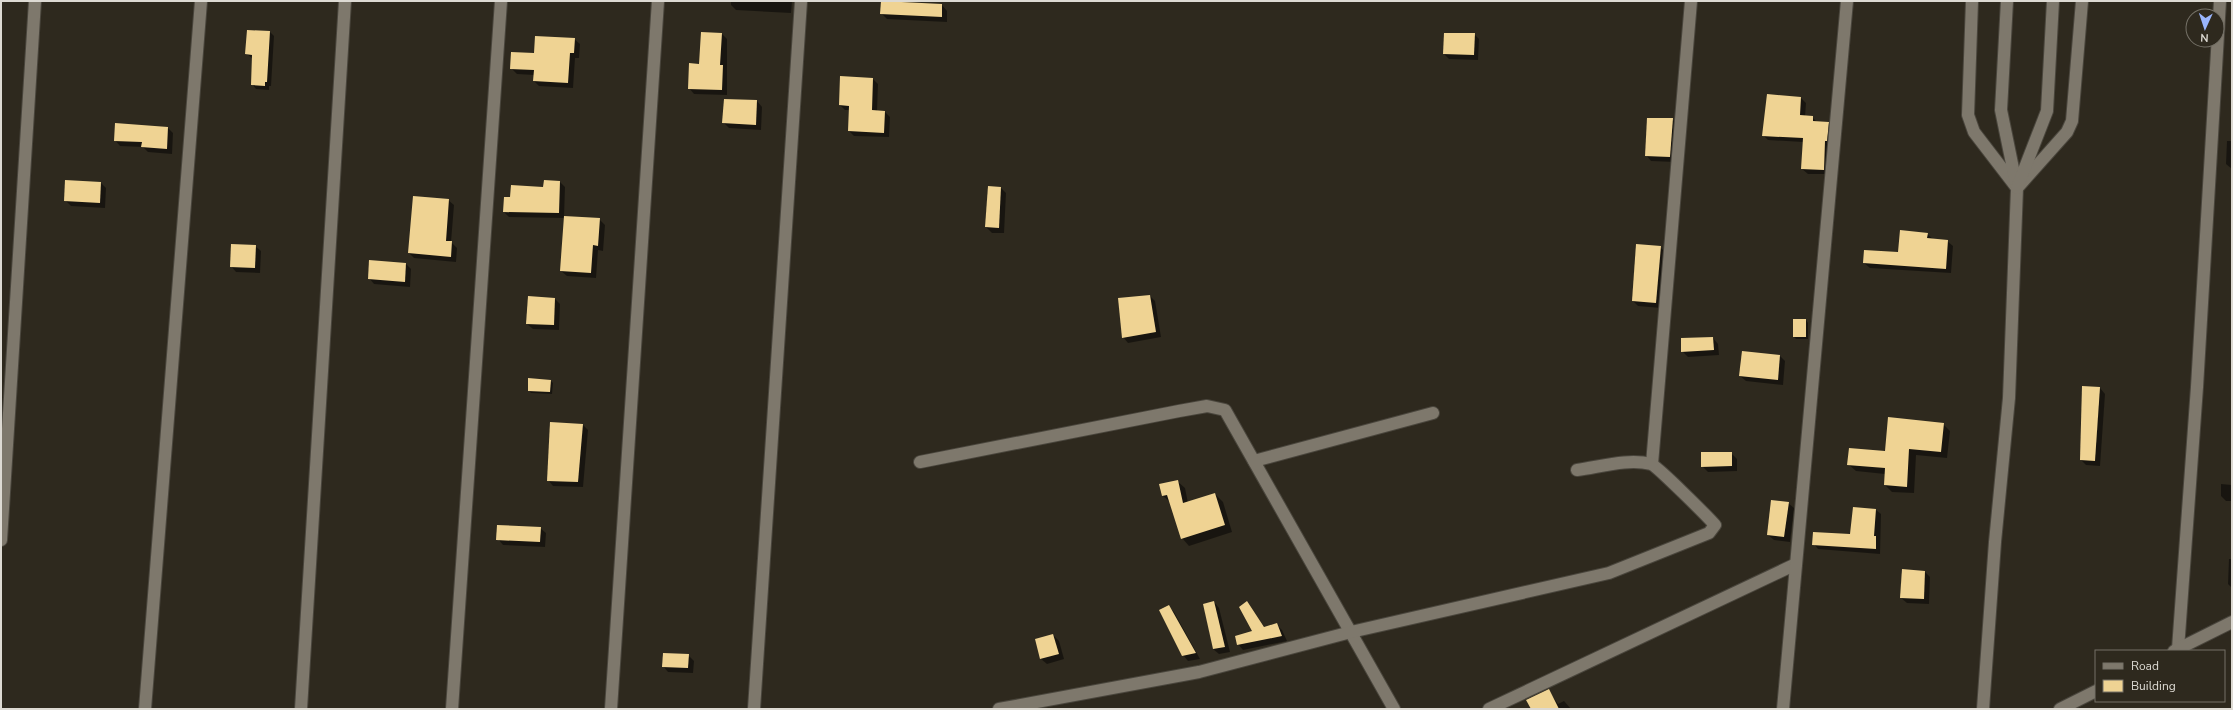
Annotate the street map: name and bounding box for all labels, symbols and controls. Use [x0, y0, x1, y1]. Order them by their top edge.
north arrow [2185, 8, 2225, 48]
text: N [2200, 30, 2209, 45]
legend [2095, 650, 2225, 702]
text: Road [2131, 658, 2159, 674]
text: Building [2131, 678, 2176, 694]

